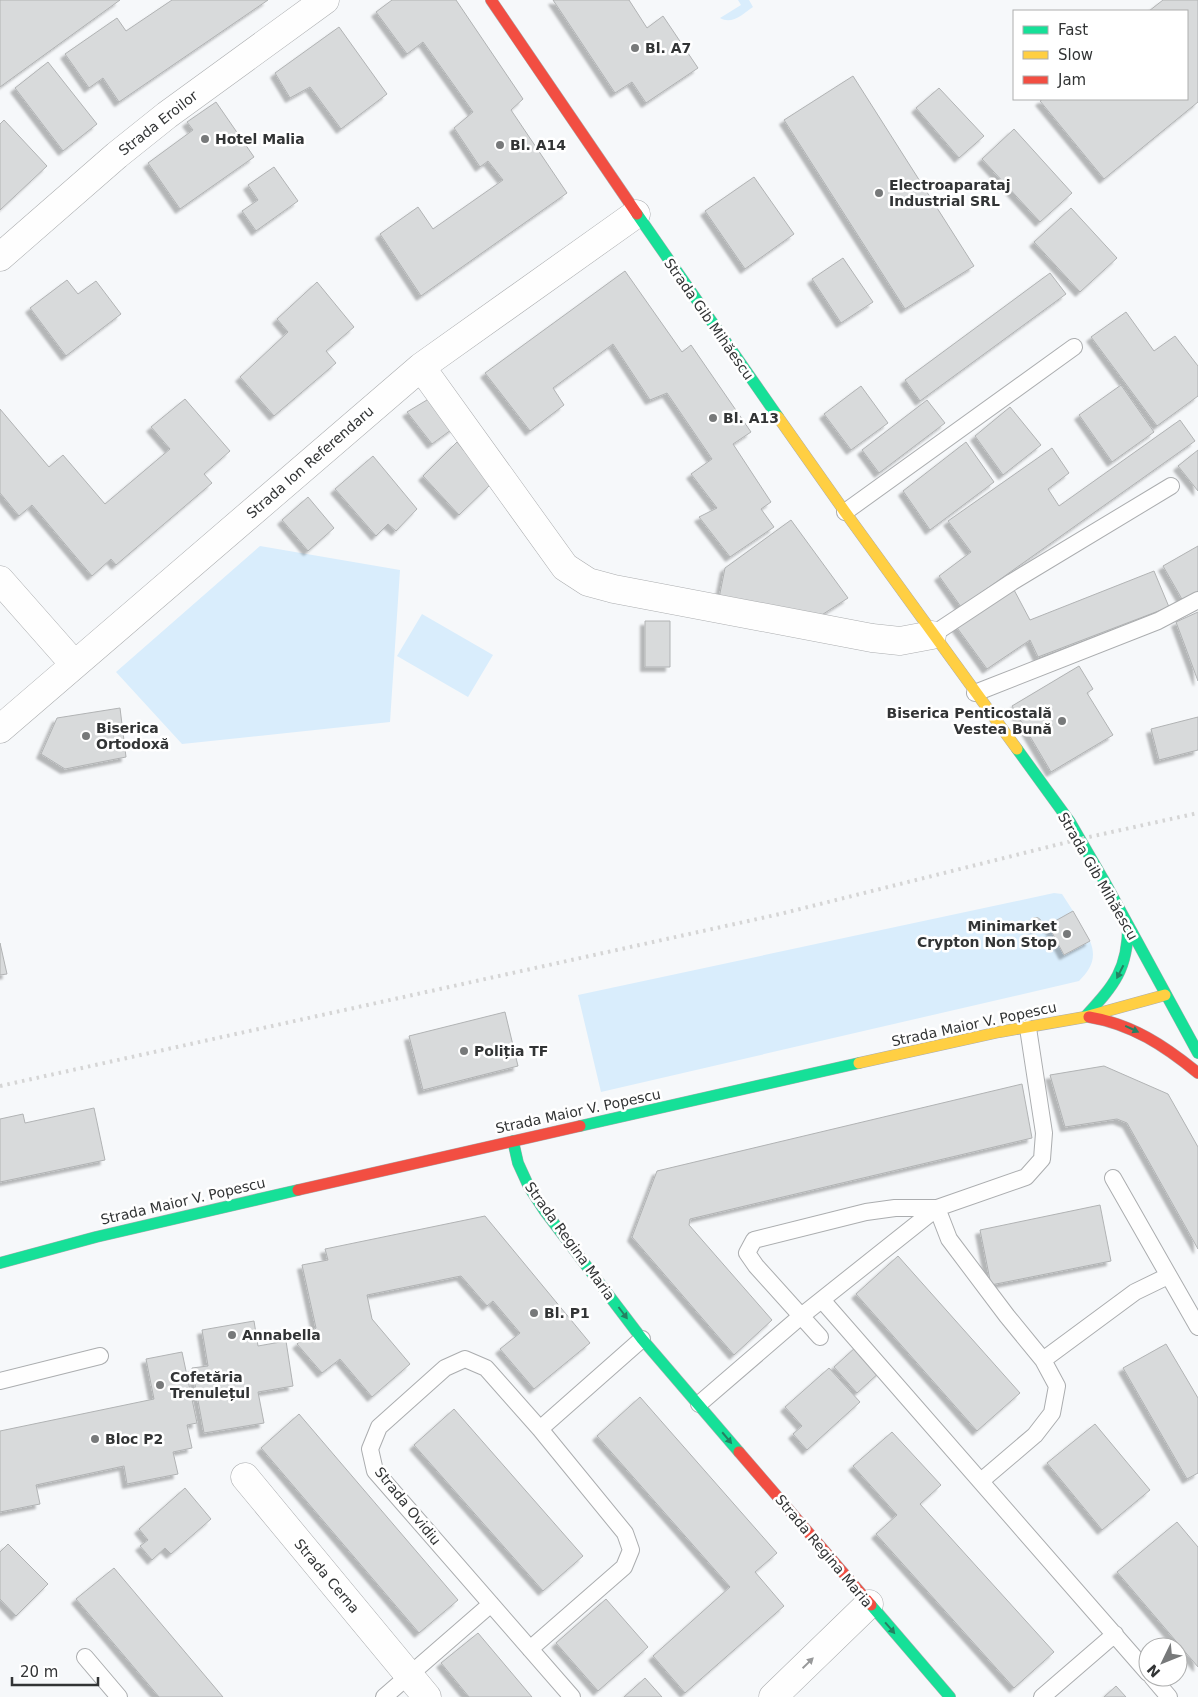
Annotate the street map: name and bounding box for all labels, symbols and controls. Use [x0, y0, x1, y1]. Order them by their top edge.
legend [1013, 10, 1188, 100]
text: Fast [1058, 21, 1088, 39]
place label: Bl. A7 [645, 40, 691, 56]
marker: Bl. A7 [629, 42, 641, 54]
text: Slow [1058, 46, 1093, 64]
text: Jam [1057, 71, 1086, 89]
street label: Strada Eroilor [115, 87, 201, 159]
place label: Hotel Malia [215, 131, 305, 147]
marker: Hotel Malia [199, 133, 211, 145]
place label: Bl. A14 [510, 137, 566, 153]
marker: Bl. A14 [494, 139, 506, 151]
place label: Electroaparataj Industrial SRL [889, 177, 1011, 209]
marker: Electroaparataj Industrial SRL [873, 187, 885, 199]
street label: Strada Gib Mihăescu [661, 255, 757, 383]
street label: Strada Ion Referendaru [243, 403, 377, 521]
place label: Bl. A13 [723, 410, 779, 426]
marker: Bl. A13 [707, 412, 719, 424]
place label: Biserica Penticostală Vestea Bună [887, 705, 1052, 737]
marker: Biserica Penticostală Vestea Bună [1056, 715, 1068, 727]
place label: Biserica Ortodoxă [96, 720, 169, 752]
marker: Biserica Ortodoxă [80, 730, 92, 742]
street label: Strada Gib Mihăescu [1055, 809, 1141, 943]
place label: Minimarket Crypton Non Stop [917, 918, 1057, 950]
marker: Minimarket Crypton Non Stop [1061, 928, 1073, 940]
one-way arrow [1116, 964, 1124, 979]
street label: Strada Maior V. Popescu [890, 999, 1058, 1049]
one-way arrow [1125, 1025, 1139, 1033]
place label: Poliția TF [474, 1043, 548, 1060]
marker: Poliția TF [458, 1045, 470, 1057]
street label: Strada Maior V. Popescu [494, 1086, 662, 1136]
street label: Strada Maior V. Popescu [99, 1174, 267, 1228]
street label: Strada Regina Maria [522, 1179, 618, 1303]
place label: Bl. P1 [544, 1305, 590, 1321]
one-way arrow [617, 1306, 628, 1319]
marker: Bl. P1 [528, 1307, 540, 1319]
place label: Annabella [242, 1327, 321, 1343]
marker: Annabella [226, 1329, 238, 1341]
place label: Cofetăria Trenulețul [170, 1369, 250, 1402]
marker: Cofetăria Trenulețul [154, 1379, 166, 1391]
place label: Bloc P2 [105, 1431, 163, 1447]
one-way arrow [722, 1431, 733, 1444]
marker: Bloc P2 [89, 1433, 101, 1445]
street label: Strada Ovidiu [372, 1464, 444, 1548]
street label: Strada Regina Maria [772, 1492, 876, 1610]
street label: Strada Cerna [291, 1536, 363, 1616]
one-way arrow [884, 1621, 895, 1634]
north arrow [1138, 1637, 1188, 1687]
scale bar [12, 1654, 99, 1686]
one-way arrow [802, 1657, 814, 1669]
text: N [1144, 1661, 1163, 1681]
text: 20 m [20, 1663, 58, 1681]

